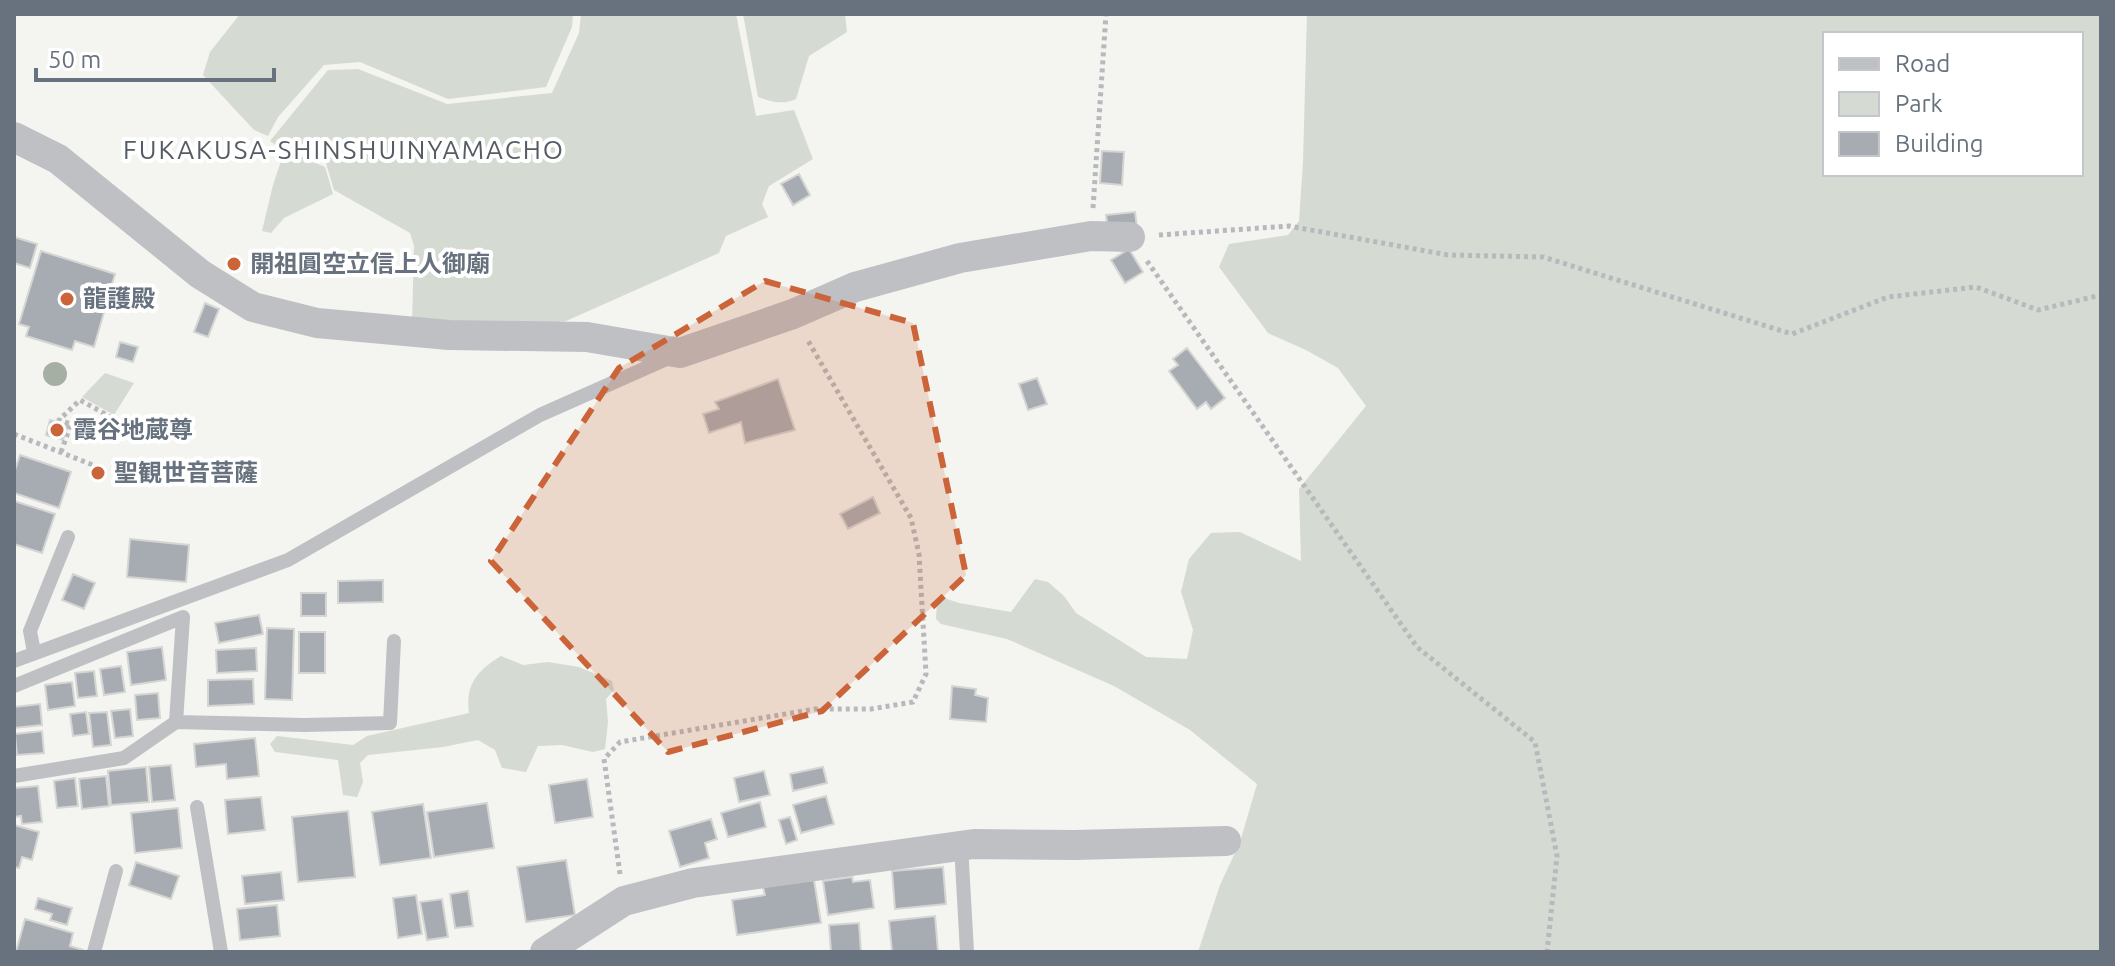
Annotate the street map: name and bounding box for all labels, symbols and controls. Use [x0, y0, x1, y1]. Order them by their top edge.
scale bar [36, 32, 274, 82]
legend [1823, 32, 2083, 176]
text: 50 m [48, 46, 101, 73]
text: Road [1895, 50, 1950, 77]
text: Park [1895, 90, 1943, 117]
text: Building [1895, 130, 1983, 157]
district label: FUKAKUSA-SHINSHUINYAMACHO [123, 135, 565, 164]
place label: 開祖圓空立信上人御廟 [250, 250, 490, 277]
marker: 開祖圓空立信上人御廟 [225, 255, 243, 273]
place label: 龍護殿 [83, 285, 155, 312]
marker: 龍護殿 [58, 290, 76, 308]
place label: 霞谷地蔵尊 [73, 416, 193, 443]
marker: 霞谷地蔵尊 [48, 421, 66, 439]
place label: 聖観世音菩薩 [114, 459, 258, 486]
marker: 聖観世音菩薩 [89, 464, 107, 482]

